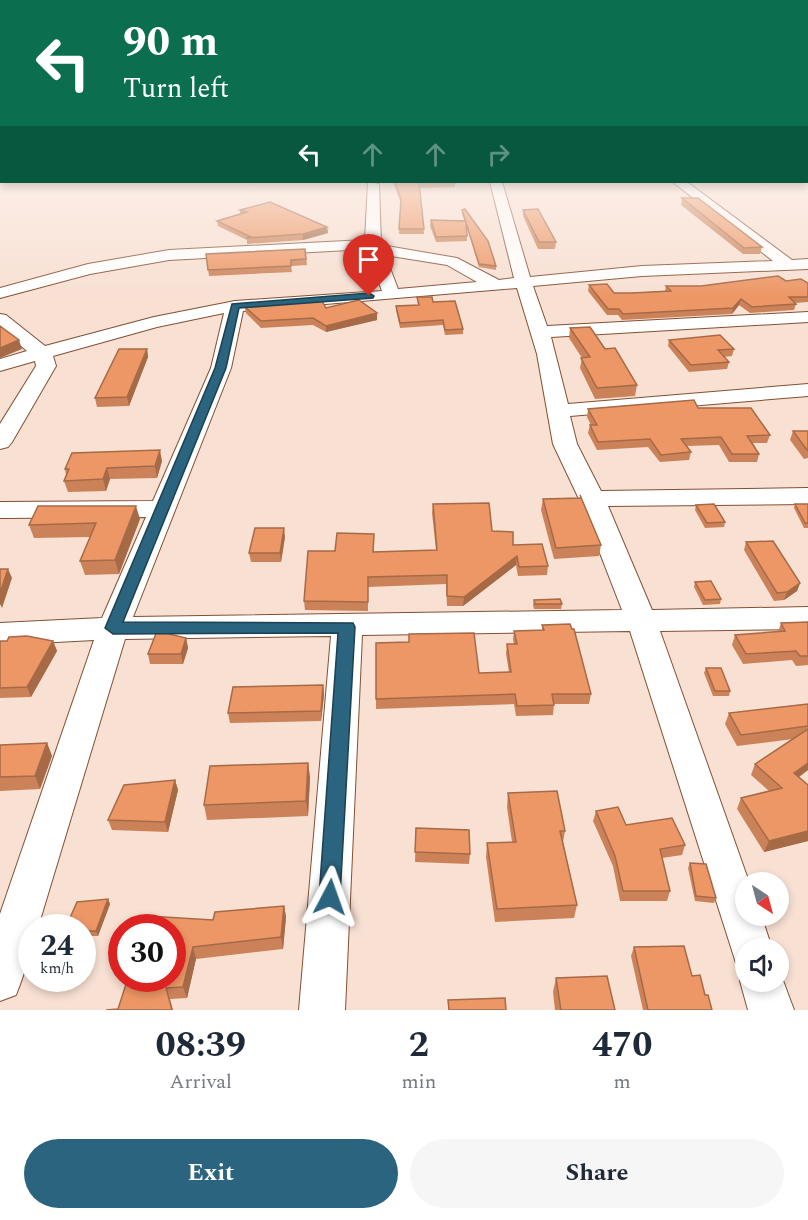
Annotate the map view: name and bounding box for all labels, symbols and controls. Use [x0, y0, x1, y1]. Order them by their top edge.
text: 90 m [123, 11, 218, 74]
icon: left [24, 24, 102, 102]
text: Turn left [123, 68, 229, 110]
icon: left [293, 138, 326, 171]
icon: ahead [356, 138, 389, 171]
icon: ahead [419, 138, 452, 171]
icon: right [482, 138, 515, 171]
pin [343, 234, 394, 296]
icon: arrive [352, 243, 385, 276]
position arrow [298, 865, 362, 929]
north arrow [735, 872, 789, 926]
map controls [735, 872, 789, 992]
speed limit sign: 30 [108, 914, 186, 992]
text: 24 [40, 923, 74, 969]
button: sound [735, 938, 789, 992]
text: km/h [40, 957, 74, 980]
text: 08:39 [155, 1018, 246, 1073]
text: 2 [409, 1018, 429, 1073]
text: 470 [592, 1018, 652, 1073]
text: Arrival [170, 1067, 232, 1097]
text: min [401, 1067, 436, 1097]
text: m [614, 1067, 631, 1097]
button: Exit [24, 1139, 398, 1208]
button: Share [410, 1139, 784, 1208]

